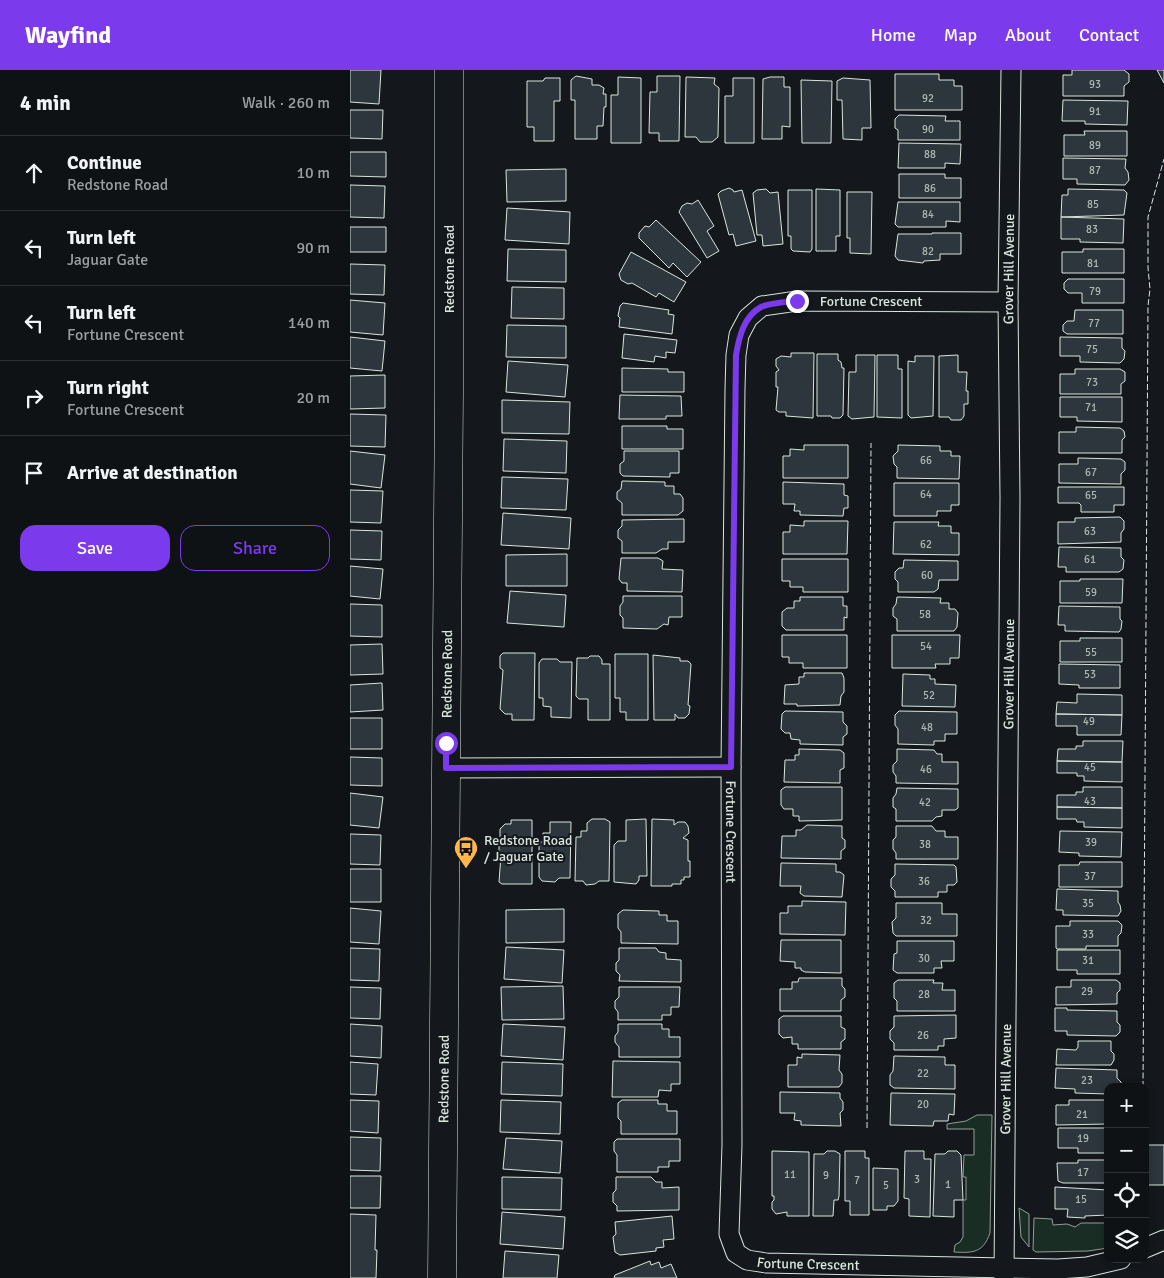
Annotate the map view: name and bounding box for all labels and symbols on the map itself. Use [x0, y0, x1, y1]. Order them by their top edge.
house number: 93 [1089, 78, 1101, 91]
house number: 92 [922, 92, 934, 105]
house number: 91 [1089, 105, 1101, 118]
house number: 90 [922, 123, 934, 136]
house number: 89 [1089, 139, 1101, 152]
house number: 88 [924, 148, 936, 161]
house number: 87 [1089, 164, 1101, 177]
house number: 86 [924, 182, 936, 195]
house number: 85 [1087, 198, 1099, 211]
house number: 84 [922, 208, 934, 221]
street label: Grover Hill Avenue [999, 214, 1018, 325]
house number: 83 [1086, 223, 1098, 236]
street label: Redstone Road [441, 225, 458, 313]
house number: 82 [922, 245, 934, 258]
house number: 81 [1087, 257, 1099, 270]
house number: 79 [1089, 285, 1101, 298]
route end [786, 290, 809, 313]
street label: Fortune Crescent [820, 293, 922, 310]
house number: 77 [1088, 317, 1100, 330]
house number: 75 [1086, 343, 1098, 356]
house number: 73 [1086, 376, 1098, 389]
house number: 71 [1085, 401, 1097, 414]
house number: 66 [920, 454, 932, 467]
house number: 67 [1085, 466, 1097, 479]
house number: 64 [920, 488, 932, 501]
house number: 65 [1085, 489, 1097, 502]
house number: 63 [1084, 525, 1096, 538]
house number: 62 [920, 538, 932, 551]
house number: 61 [1084, 553, 1096, 566]
house number: 60 [921, 569, 933, 582]
house number: 59 [1085, 586, 1097, 599]
house number: 58 [919, 608, 931, 621]
street label: Grover Hill Avenue [1000, 619, 1018, 729]
street label: Redstone Road [438, 630, 456, 718]
house number: 54 [920, 640, 932, 653]
house number: 55 [1085, 646, 1097, 659]
house number: 53 [1084, 668, 1096, 681]
house number: 52 [923, 689, 935, 702]
house number: 49 [1083, 715, 1095, 728]
house number: 48 [921, 721, 933, 734]
route start [435, 732, 458, 755]
house number: 45 [1084, 761, 1096, 774]
house number: 46 [920, 763, 932, 776]
street label: Fortune Crescent [723, 780, 740, 883]
house number: 43 [1084, 795, 1096, 808]
house number: 42 [919, 796, 931, 809]
place label: Redstone Road / Jaguar Gate [484, 832, 573, 865]
bus stop icon: Redstone Road / Jaguar Gate [453, 835, 479, 869]
house number: 39 [1085, 836, 1097, 849]
house number: 38 [919, 838, 931, 851]
house number: 37 [1084, 870, 1096, 883]
house number: 36 [918, 875, 930, 888]
house number: 35 [1082, 897, 1094, 910]
house number: 32 [920, 914, 932, 927]
house number: 33 [1082, 928, 1094, 941]
house number: 30 [918, 952, 930, 965]
house number: 31 [1082, 954, 1094, 967]
house number: 29 [1081, 985, 1093, 998]
house number: 28 [918, 988, 930, 1001]
street label: Grover Hill Avenue [997, 1024, 1014, 1134]
house number: 26 [917, 1029, 929, 1042]
street label: Redstone Road [435, 1035, 452, 1123]
house number: 22 [917, 1067, 929, 1080]
house number: 23 [1081, 1074, 1093, 1087]
house number: 20 [917, 1098, 929, 1111]
house number: 21 [1076, 1108, 1088, 1121]
house number: 19 [1077, 1132, 1089, 1145]
house number: 17 [1077, 1166, 1089, 1179]
house number: 11 [784, 1168, 796, 1181]
house number: 9 [823, 1169, 829, 1182]
house number: 3 [914, 1173, 920, 1186]
house number: 7 [854, 1174, 860, 1187]
house number: 1 [945, 1178, 951, 1191]
house number: 5 [883, 1179, 889, 1192]
house number: 15 [1075, 1193, 1087, 1206]
street label: Fortune Crescent [756, 1253, 860, 1273]

